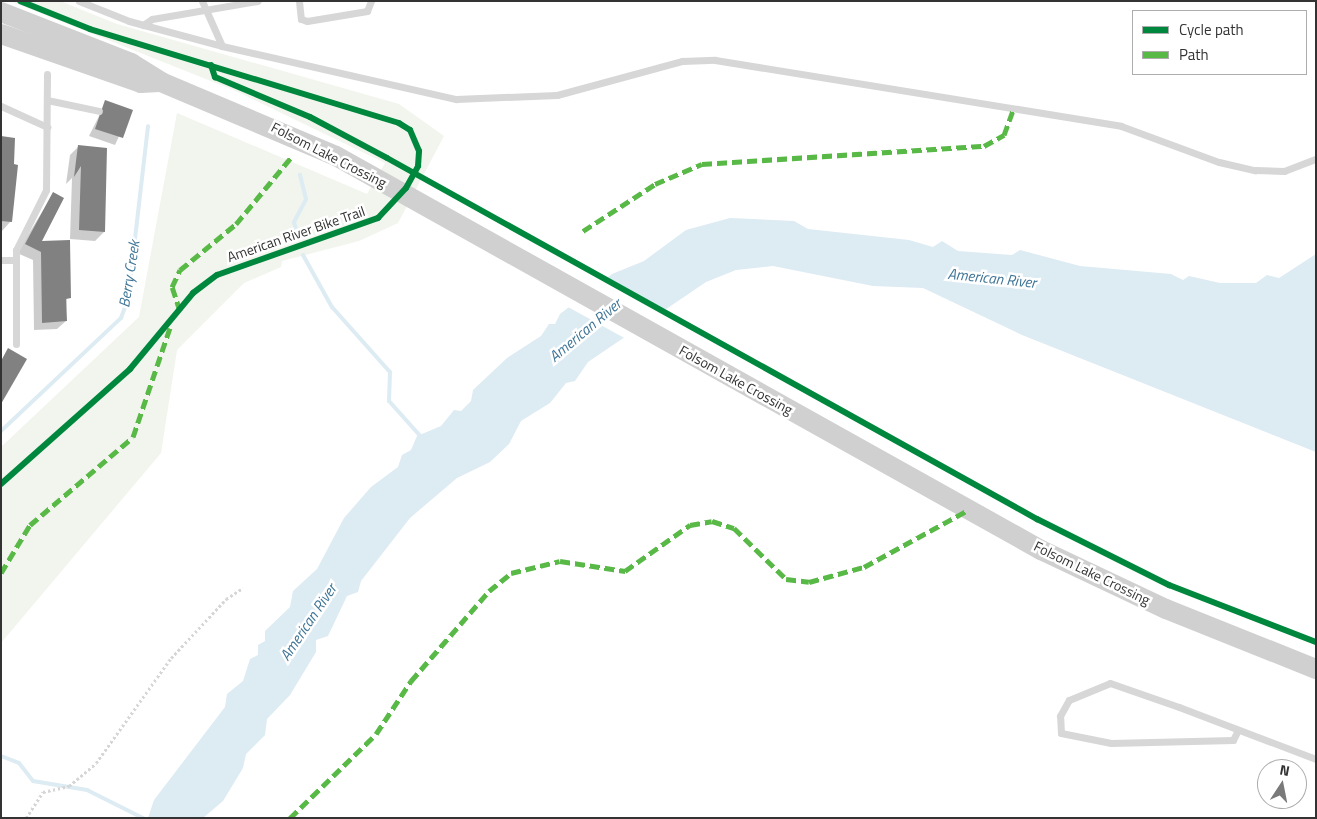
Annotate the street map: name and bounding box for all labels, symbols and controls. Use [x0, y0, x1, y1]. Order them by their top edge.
legend [1132, 10, 1307, 75]
text: Cycle path [1179, 18, 1244, 41]
text: Path [1179, 43, 1209, 66]
street label: Folsom Lake Crossing [268, 119, 390, 191]
street label: American River Bike Trail [225, 202, 367, 266]
water label: Berry Creek [115, 239, 143, 309]
water label: American River [947, 264, 1037, 292]
water label: American River [545, 295, 625, 365]
street label: Folsom Lake Crossing [676, 342, 796, 418]
street label: Folsom Lake Crossing [1031, 538, 1153, 608]
water label: American River [276, 580, 340, 664]
north arrow [1257, 759, 1307, 809]
text: N [1278, 759, 1292, 781]

